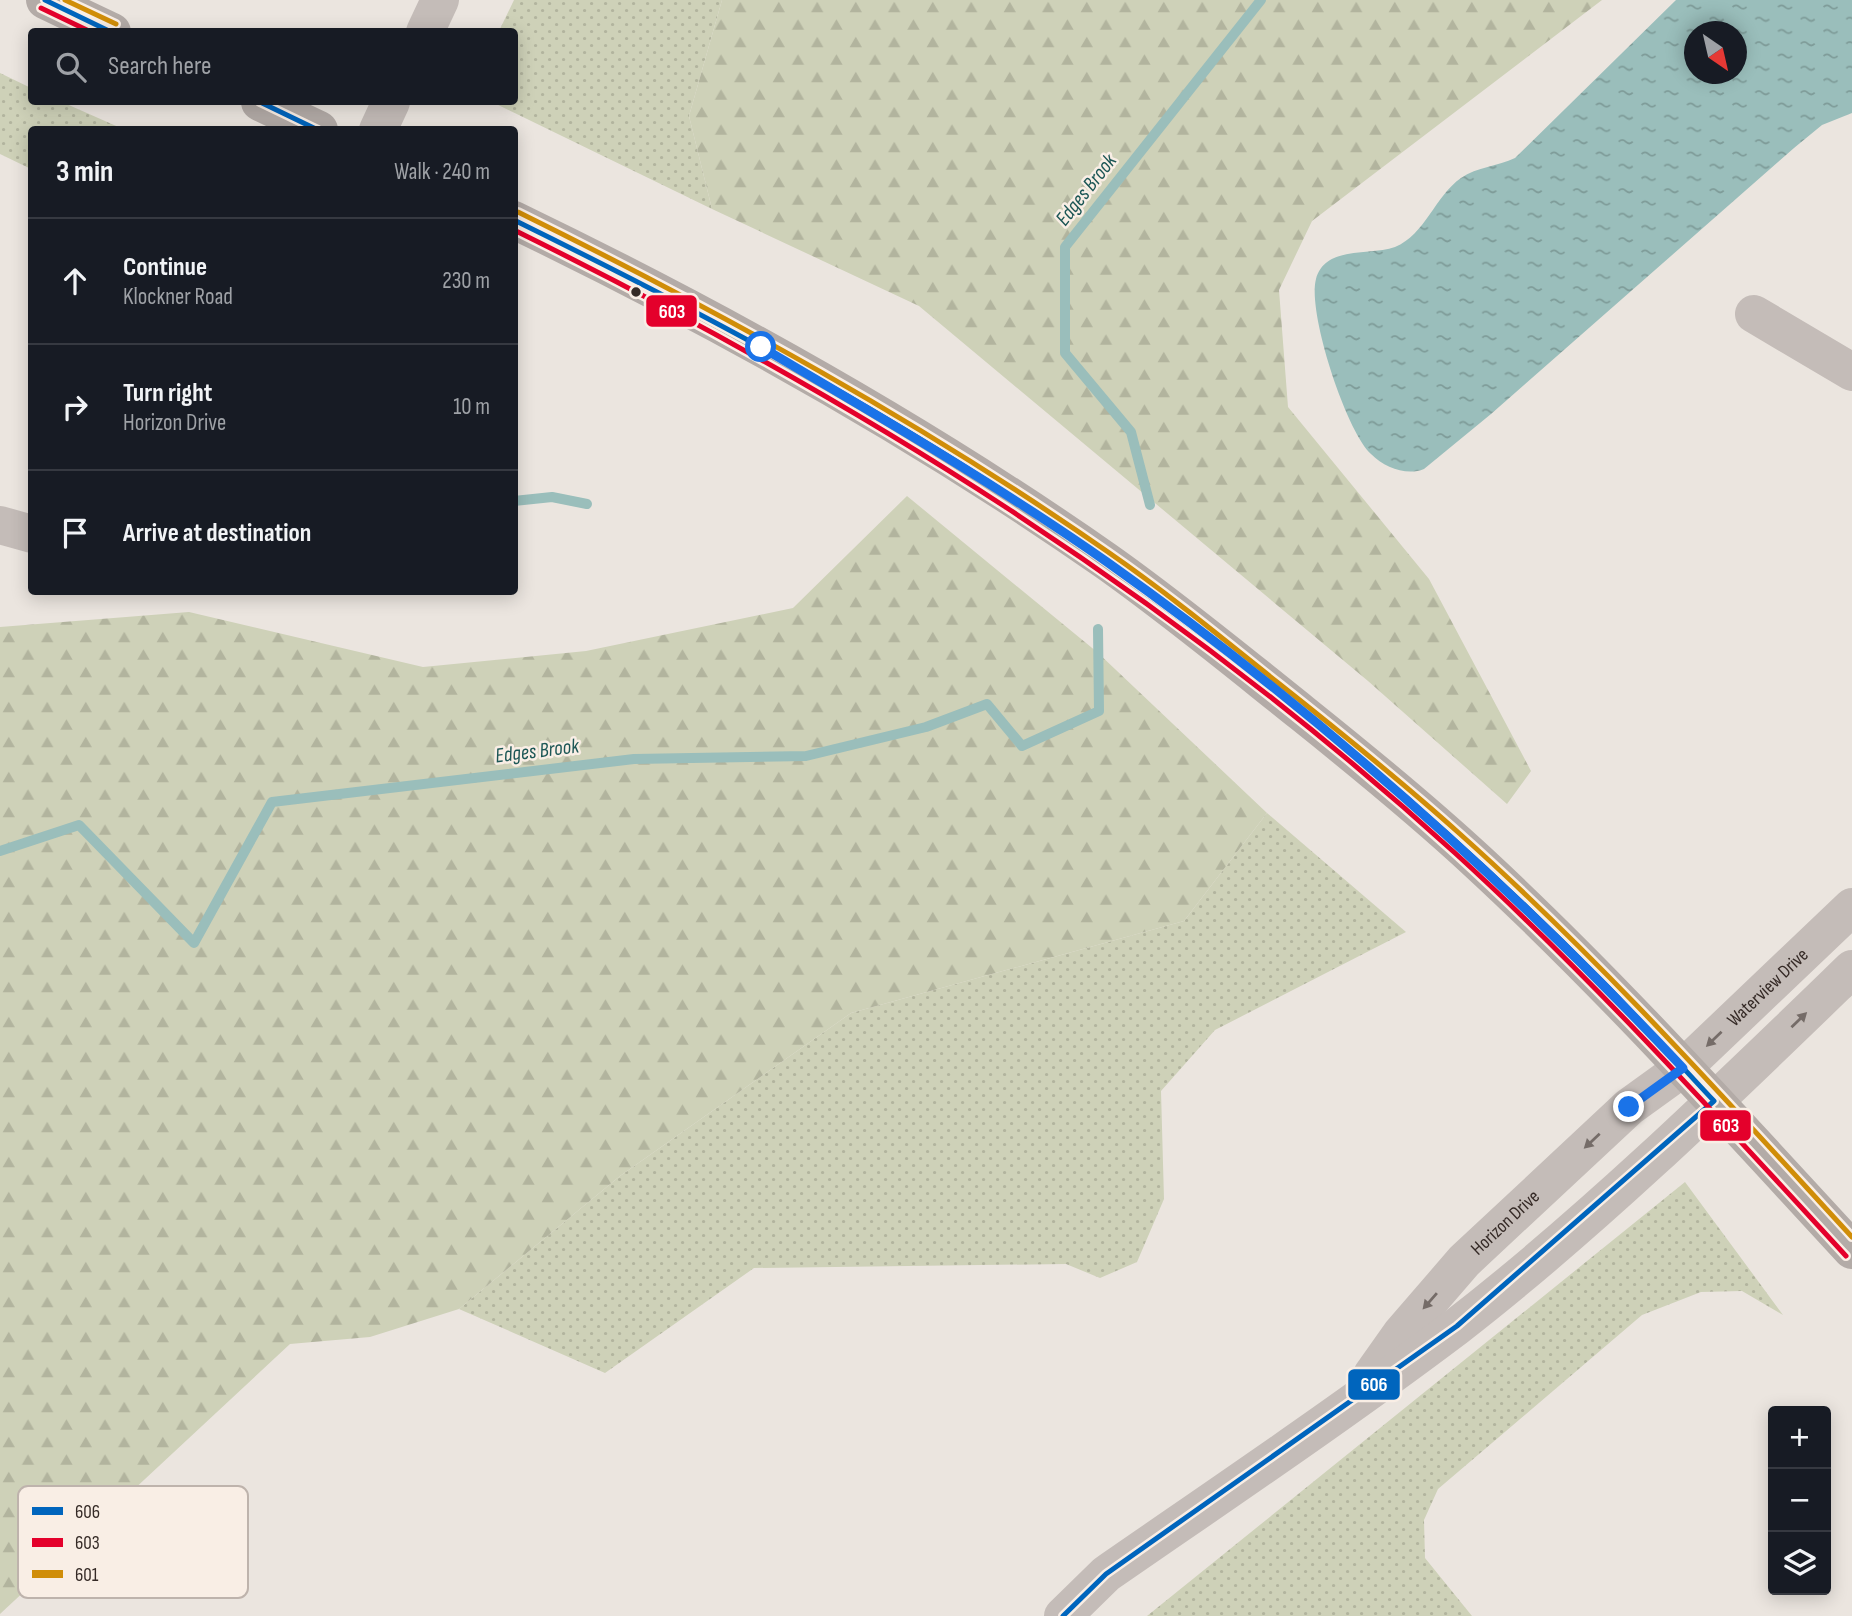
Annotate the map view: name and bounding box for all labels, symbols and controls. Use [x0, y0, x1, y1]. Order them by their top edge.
north arrow [1684, 21, 1747, 84]
search box [28, 28, 518, 105]
icon: search [52, 48, 90, 86]
text: Search here [108, 51, 211, 82]
water label: Edges Brook [1050, 148, 1122, 231]
text: 3 min [56, 154, 113, 190]
text: Walk · 240 m [394, 158, 490, 186]
text: Continue [123, 252, 207, 283]
icon: ahead [56, 262, 94, 300]
text: 230 m [442, 267, 490, 295]
text: Klockner Road [123, 283, 233, 311]
unlabelled marker [629, 285, 643, 299]
line badge: 603 [645, 294, 698, 328]
text: 603 [659, 301, 685, 324]
route start [745, 331, 776, 362]
text: Turn right [123, 378, 212, 409]
icon: right [56, 388, 94, 426]
text: 10 m [453, 393, 490, 421]
text: Horizon Drive [123, 409, 226, 437]
icon: arrive [56, 514, 94, 552]
text: Arrive at destination [123, 518, 311, 549]
water label: Edges Brook [494, 733, 581, 769]
street label: Waterview Drive [1722, 943, 1813, 1031]
one-way arrow [1790, 1013, 1807, 1029]
one-way arrow [1706, 1030, 1723, 1046]
route end [1613, 1091, 1644, 1122]
line badge: 603 [1699, 1109, 1752, 1142]
text: 603 [1713, 1115, 1739, 1138]
one-way arrow [1584, 1133, 1601, 1149]
street label: Horizon Drive [1466, 1185, 1544, 1260]
one-way arrow [1423, 1292, 1438, 1309]
line badge: 606 [1347, 1368, 1401, 1401]
text: 606 [1361, 1374, 1388, 1397]
map controls [1768, 1406, 1831, 1595]
button: + [1768, 1406, 1831, 1469]
button: − [1768, 1469, 1831, 1532]
legend [18, 1486, 248, 1598]
text: 606 [75, 1501, 100, 1524]
text: 603 [75, 1532, 100, 1555]
button: layers [1768, 1532, 1831, 1595]
text: 601 [75, 1564, 99, 1587]

